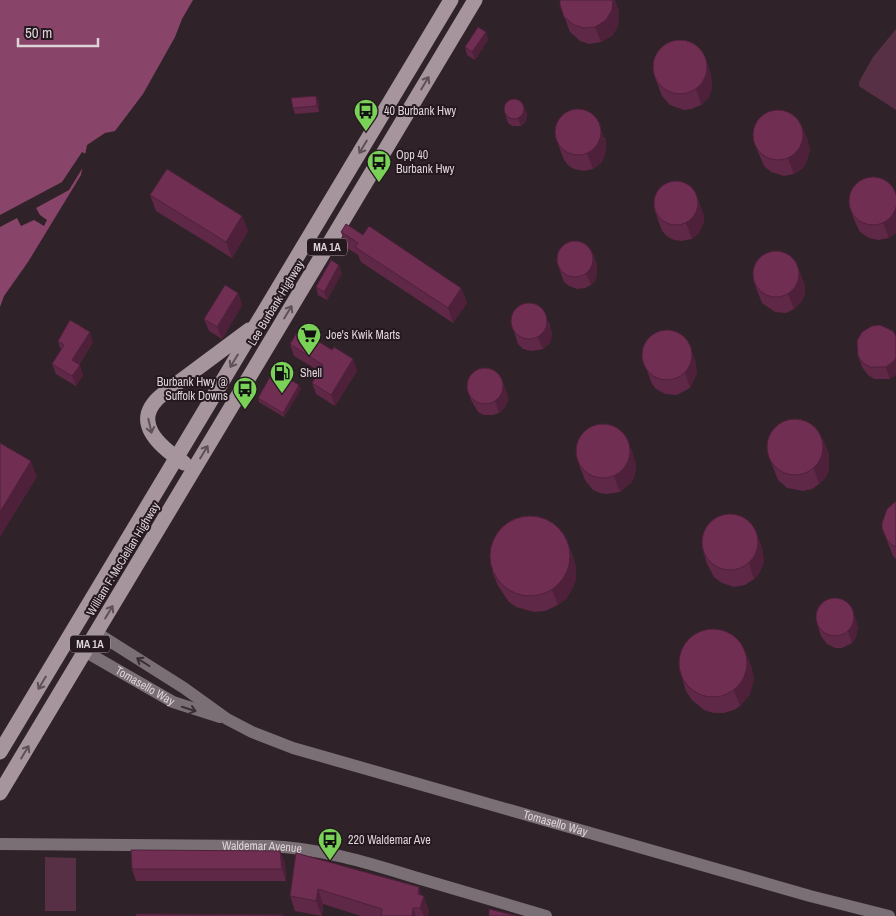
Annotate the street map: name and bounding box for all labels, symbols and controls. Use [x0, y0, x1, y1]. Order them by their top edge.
scale bar [18, 15, 98, 47]
text: 50 m [25, 22, 52, 43]
one-way arrow [421, 76, 431, 90]
bus stop icon: 40 Burbank Hwy [353, 98, 379, 132]
place label: 40 Burbank Hwy [384, 103, 456, 119]
one-way arrow [357, 139, 367, 153]
place label: Opp 40 Burbank Hwy [396, 147, 455, 177]
bus stop icon: Opp 40 Burbank Hwy [366, 149, 392, 183]
road number: MA 1A [307, 238, 347, 256]
street label: Lee Burbank Highway [244, 257, 308, 349]
one-way arrow [283, 306, 293, 320]
supermarket icon: Joe's Kwik Marts [296, 322, 322, 356]
place label: Joe's Kwik Marts [326, 327, 400, 343]
one-way arrow [228, 354, 238, 368]
fuel station icon: Shell [269, 360, 295, 394]
place label: Shell [300, 365, 322, 381]
place label: Burbank Hwy @ Suffolk Downs [157, 374, 228, 404]
bus stop icon: Burbank Hwy @ Suffolk Downs [232, 376, 258, 410]
one-way arrow [146, 418, 155, 434]
one-way arrow [199, 444, 209, 459]
street label: William F. McClellan Highway [83, 499, 163, 619]
one-way arrow [104, 606, 114, 620]
road number: MA 1A [70, 636, 110, 652]
one-way arrow [137, 657, 151, 667]
street label: Tomasello Way [112, 662, 178, 709]
one-way arrow [36, 675, 46, 689]
one-way arrow [181, 704, 197, 714]
one-way arrow [21, 745, 31, 759]
street label: Tomasello Way [521, 806, 590, 840]
bus stop icon: 220 Waldemar Ave [317, 827, 343, 861]
place label: 220 Waldemar Ave [348, 832, 431, 848]
street label: Waldemar Avenue [222, 838, 303, 857]

